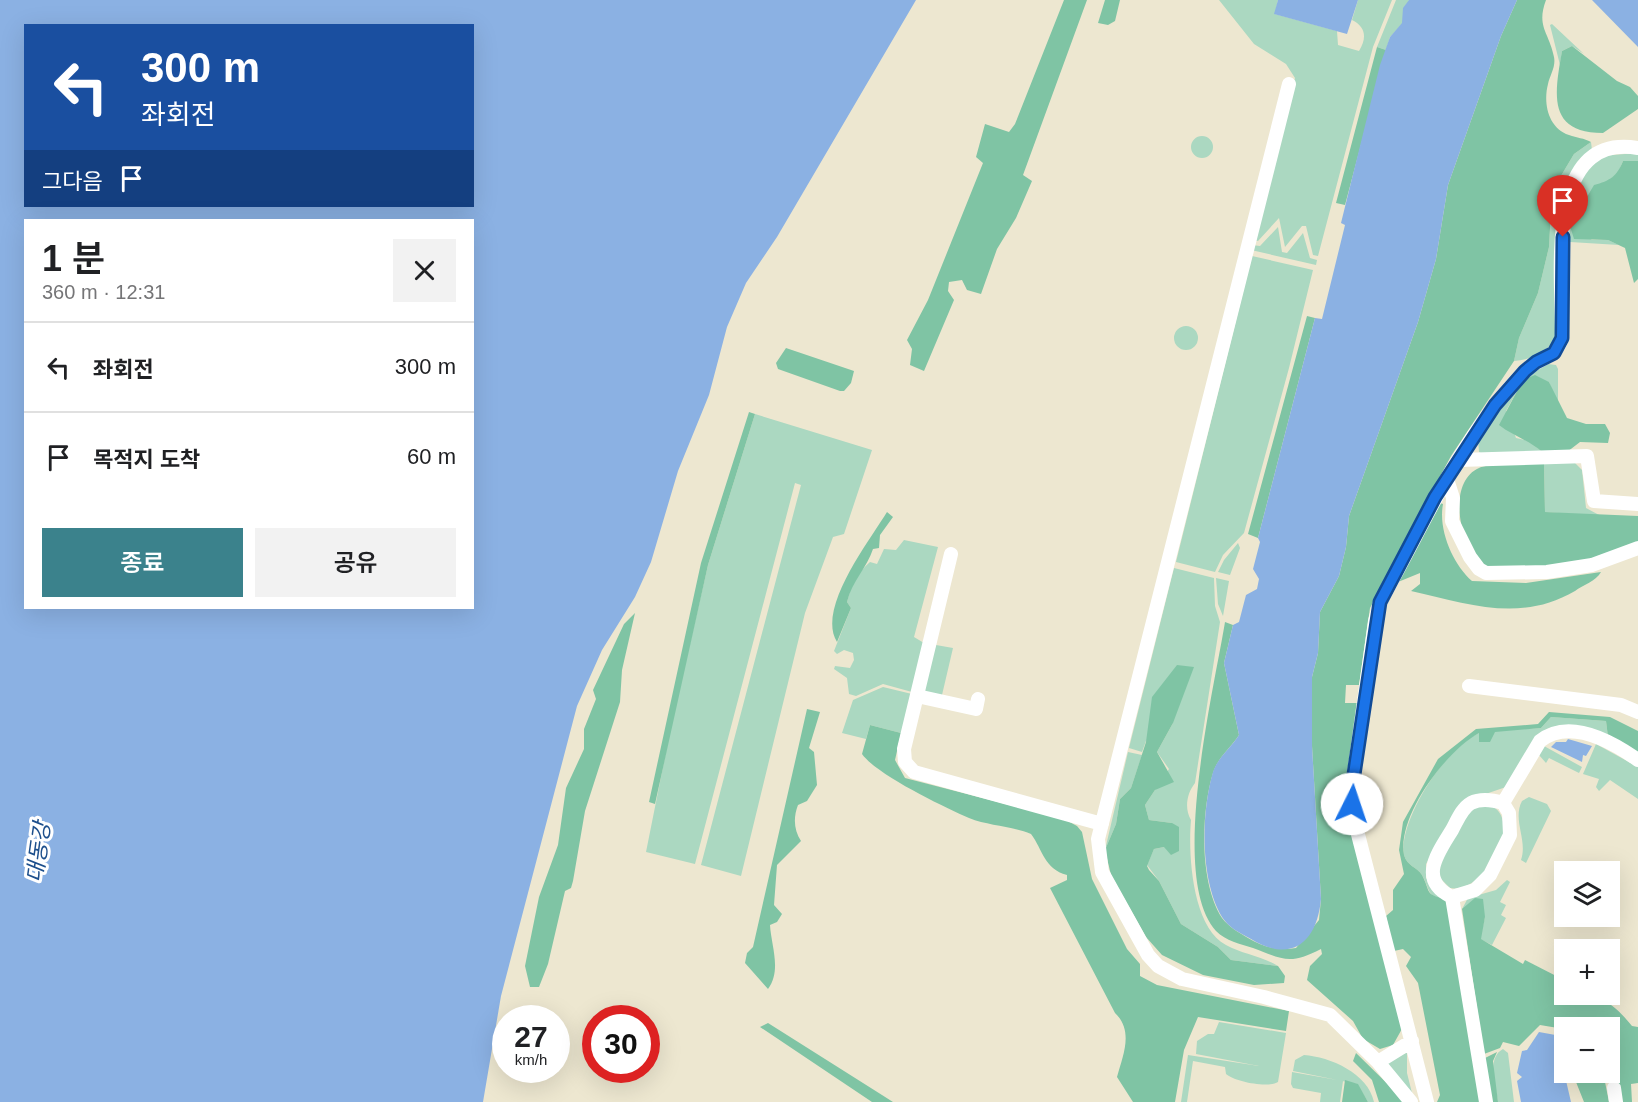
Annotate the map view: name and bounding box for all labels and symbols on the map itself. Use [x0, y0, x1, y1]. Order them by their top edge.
pin [1537, 175, 1588, 237]
position arrow [1320, 772, 1384, 836]
water label: 대동강 [22, 818, 55, 884]
speed limit sign: 30 [582, 1005, 660, 1083]

